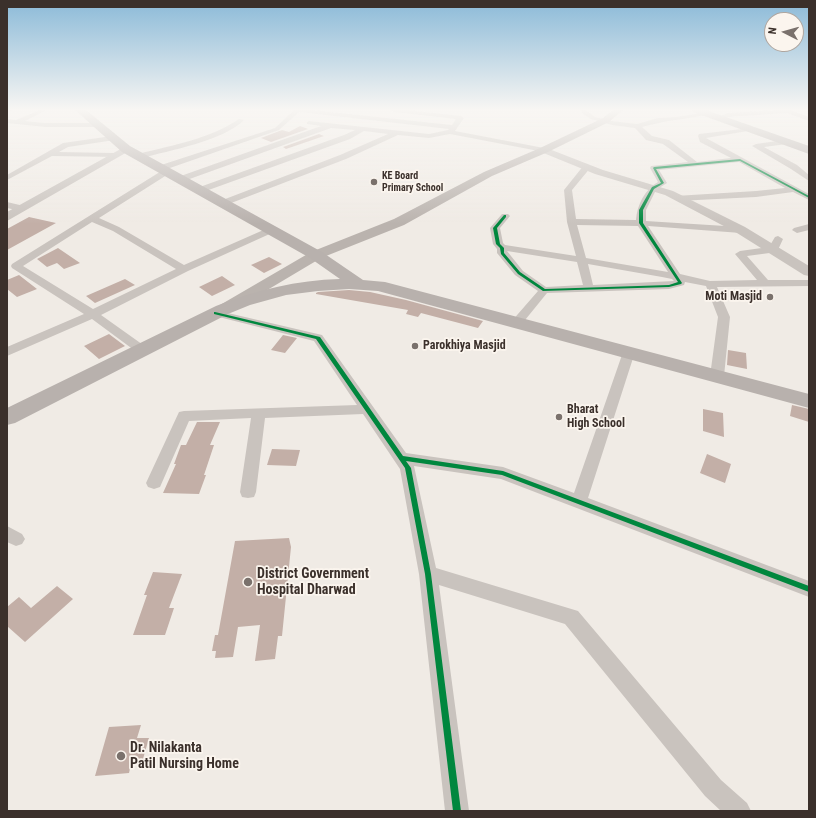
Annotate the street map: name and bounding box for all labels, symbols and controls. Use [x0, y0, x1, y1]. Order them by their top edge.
north arrow [764, 12, 804, 52]
text: N [766, 27, 779, 35]
place label: KE Board Primary School [382, 170, 443, 194]
marker: KE Board Primary School [369, 177, 379, 187]
place label: Moti Masjid [705, 290, 762, 304]
marker: Moti Masjid [765, 292, 775, 302]
place label: Parokhiya Masjid [423, 339, 506, 353]
marker: Parokhiya Masjid [410, 341, 420, 351]
place label: Bharat High School [567, 403, 625, 431]
marker: Bharat High School [554, 412, 564, 422]
place label: District Government Hospital Dharwad [257, 566, 369, 598]
marker: District Government Hospital Dharwad [242, 576, 254, 588]
place label: Dr. Nilakanta Patil Nursing Home [130, 740, 239, 772]
marker: Dr. Nilakanta Patil Nursing Home [115, 750, 127, 762]

